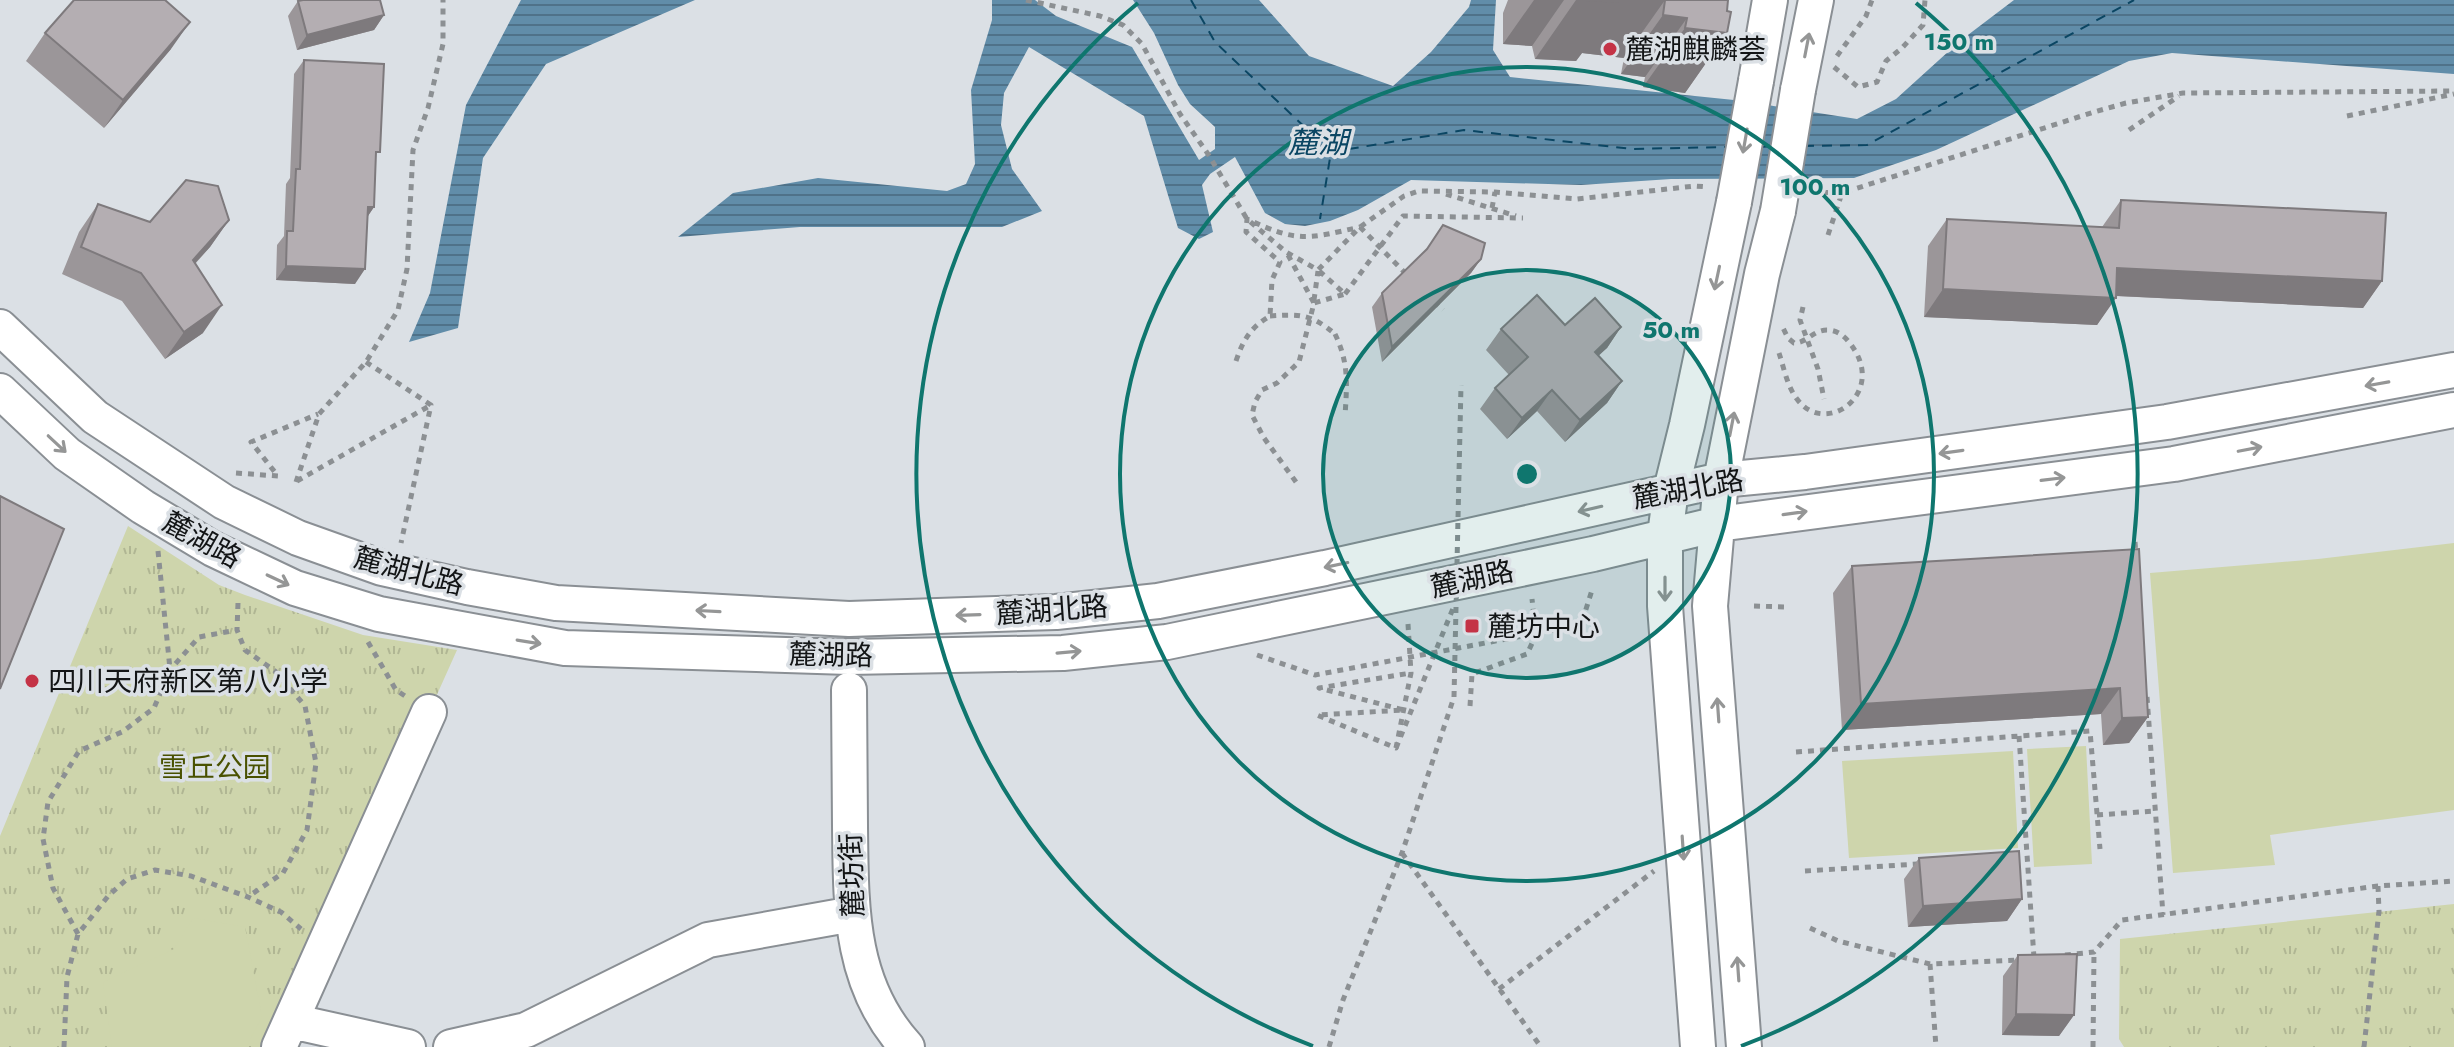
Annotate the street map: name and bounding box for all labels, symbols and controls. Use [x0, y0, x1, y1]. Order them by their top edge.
text: 150 m [1924, 24, 1994, 59]
place label: 麓湖麒麟荟 [1626, 29, 1766, 70]
one-way arrow [1801, 33, 1816, 58]
marker: 麓湖麒麟荟 [1601, 40, 1619, 58]
water label: 麓湖 [1288, 121, 1352, 164]
one-way arrow [1737, 128, 1752, 154]
text: 100 m [1780, 169, 1850, 204]
one-way arrow [1709, 265, 1724, 291]
text: 50 m [1642, 312, 1700, 347]
one-way arrow [2365, 377, 2390, 392]
one-way arrow [1725, 412, 1740, 437]
one-way arrow [47, 435, 67, 454]
one-way arrow [2237, 441, 2263, 456]
one-way arrow [1938, 445, 1964, 460]
street label: 麓湖北路 [1629, 459, 1747, 519]
centre of rings [1513, 460, 1541, 488]
one-way arrow [2039, 472, 2066, 487]
street label: 麓湖路 [155, 502, 249, 578]
one-way arrow [1577, 502, 1603, 517]
one-way arrow [1782, 505, 1807, 520]
street label: 麓湖北路 [350, 537, 468, 605]
street label: 麓湖路 [1427, 550, 1517, 608]
one-way arrow [1324, 558, 1349, 573]
one-way arrow [265, 573, 289, 588]
one-way arrow [1657, 575, 1673, 602]
street label: 麓湖北路 [995, 586, 1109, 634]
one-way arrow [695, 604, 722, 619]
place label: 麓坊中心 [1488, 606, 1600, 647]
one-way arrow [955, 608, 982, 623]
marker: 麓坊中心 [1463, 617, 1481, 635]
street label: 麓湖路 [789, 634, 873, 676]
one-way arrow [516, 635, 542, 650]
one-way arrow [1055, 644, 1082, 659]
place label: 四川天府新区第八小学 [48, 661, 328, 702]
marker: 四川天府新区第八小学 [23, 672, 41, 690]
one-way arrow [1710, 697, 1725, 724]
park label: 雪丘公园 [159, 747, 271, 788]
street label: 麓坊街 [830, 832, 874, 918]
one-way arrow [1676, 834, 1691, 861]
one-way arrow [1730, 956, 1745, 983]

